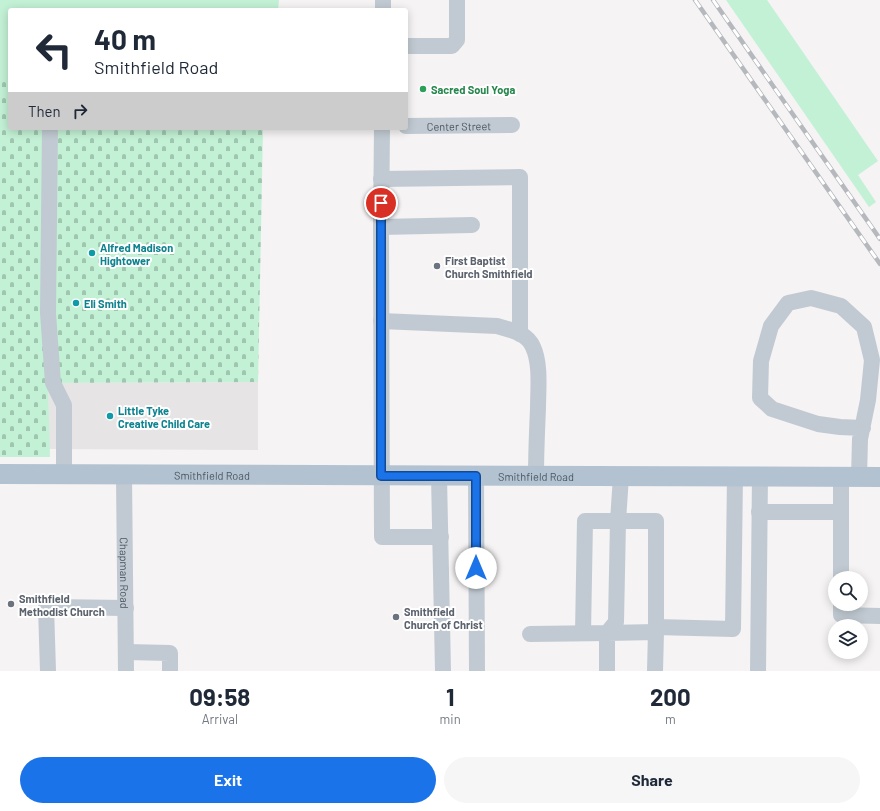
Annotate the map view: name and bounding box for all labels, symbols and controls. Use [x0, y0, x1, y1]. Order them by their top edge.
text: 40 m [94, 22, 156, 56]
icon: left [28, 24, 80, 76]
text: Smithfield Road [94, 56, 218, 78]
place label: Sacred Soul Yoga [431, 83, 515, 96]
marker: Sacred Soul Yoga [418, 84, 428, 94]
icon: right [69, 100, 91, 122]
text: Then [28, 102, 61, 120]
street label: Center Street [427, 119, 491, 132]
pin [364, 186, 398, 220]
icon: arrive [370, 192, 392, 214]
place label: Alfred Madison Hightower [100, 241, 173, 267]
marker: Alfred Madison Hightower [87, 248, 97, 258]
place label: First Baptist Church Smithfield [445, 254, 533, 280]
marker: First Baptist Church Smithfield [432, 261, 442, 271]
place label: Eli Smith [84, 297, 127, 310]
marker: Eli Smith [71, 298, 81, 308]
place label: Little Tyke Creative Child Care [118, 404, 210, 430]
marker: Little Tyke Creative Child Care [105, 411, 115, 421]
street label: Smithfield Road [174, 468, 250, 481]
street label: Smithfield Road [498, 469, 574, 482]
street label: Chapman Road [118, 537, 132, 609]
position arrow [455, 547, 497, 589]
map controls [828, 571, 868, 659]
button: search [828, 571, 868, 611]
place label: Smithfield Methodist Church [19, 592, 105, 618]
marker: Smithfield Methodist Church [6, 599, 16, 609]
place label: Smithfield Church of Christ [404, 605, 483, 631]
marker: Smithfield Church of Christ [391, 612, 401, 622]
button: layers [828, 619, 868, 659]
text: 09:58 [189, 682, 250, 711]
text: 1 [446, 682, 454, 711]
text: 200 [650, 682, 691, 711]
text: Arrival [202, 711, 238, 727]
text: min [440, 711, 461, 727]
text: m [665, 711, 676, 727]
button: Exit [20, 757, 436, 803]
button: Share [444, 757, 860, 803]

